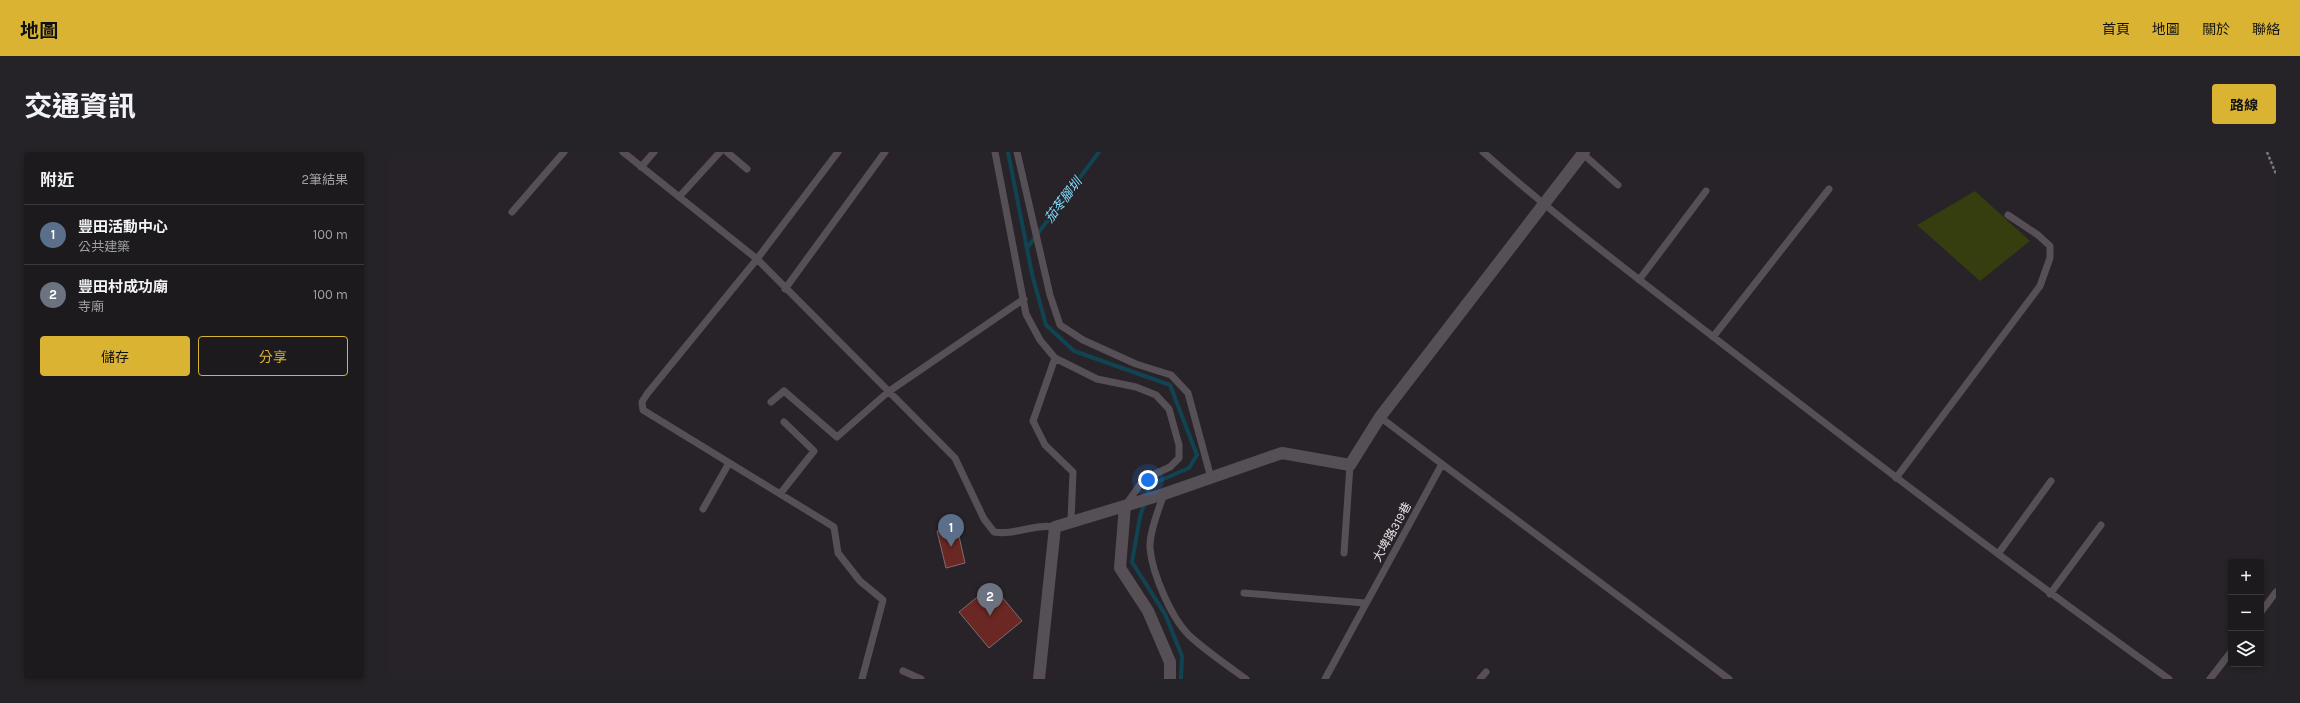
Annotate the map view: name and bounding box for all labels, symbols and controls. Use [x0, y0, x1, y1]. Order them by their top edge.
text: 地圖 [20, 20, 58, 42]
text: 首頁 [2102, 21, 2130, 38]
text: 地圖 [2152, 21, 2180, 38]
text: 關於 [2202, 21, 2230, 38]
text: 聯絡 [2252, 21, 2280, 38]
button: 路線 [2212, 84, 2276, 124]
text: 交通資訊 [24, 90, 136, 123]
text: 附近 [40, 170, 74, 190]
text: 2筆結果 [301, 172, 348, 187]
water label: 茄苳腳圳 [1041, 173, 1086, 225]
text: 豐田活動中心 [78, 218, 168, 236]
text: 1 [51, 227, 55, 242]
text: 100 m [313, 227, 348, 242]
text: 公共建築 [78, 239, 130, 254]
text: 豐田村成功廟 [78, 278, 168, 296]
text: 2 [49, 287, 57, 302]
text: 100 m [313, 287, 348, 302]
text: 寺廟 [78, 299, 104, 314]
button: 儲存 [40, 336, 190, 376]
button: 分享 [198, 336, 348, 376]
your location [1138, 470, 1158, 490]
street label: 大埤路319巷 [1370, 500, 1414, 564]
pin: 1 [938, 514, 964, 547]
map controls [2228, 559, 2264, 667]
button: + [2228, 559, 2264, 595]
pin: 2 [977, 583, 1003, 616]
button: − [2228, 595, 2264, 631]
button: layers [2228, 631, 2264, 667]

